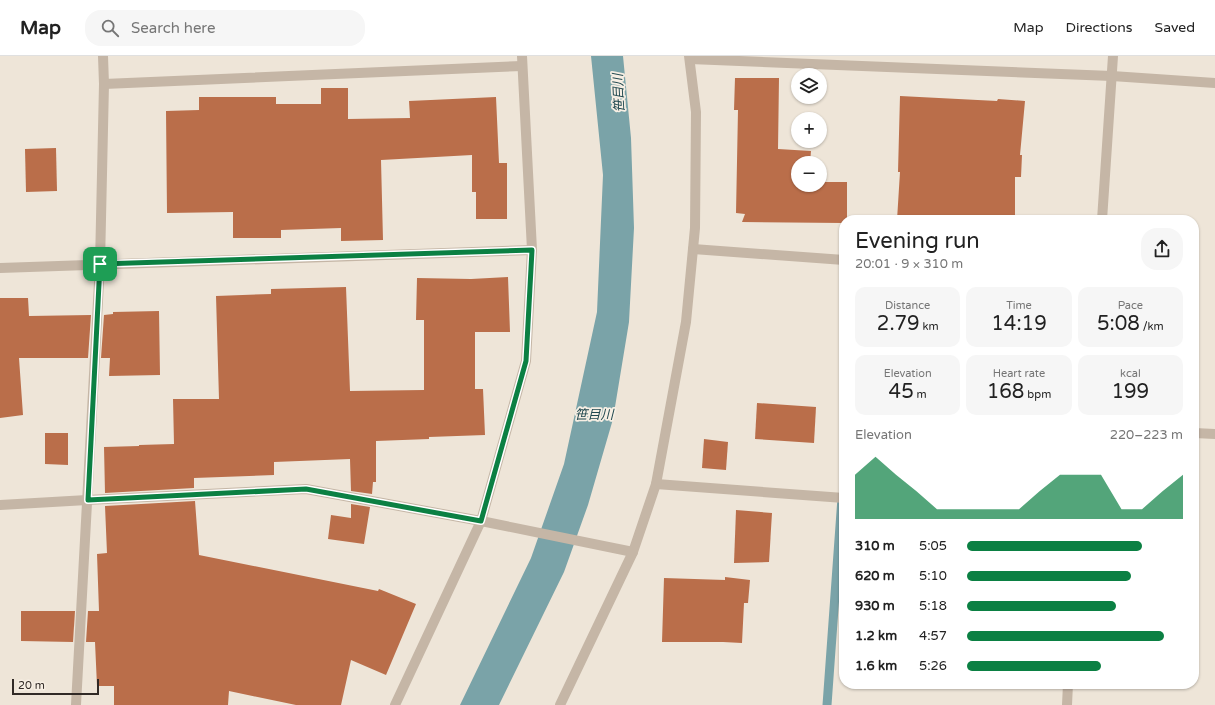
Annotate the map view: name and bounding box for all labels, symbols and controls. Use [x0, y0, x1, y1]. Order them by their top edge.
search box [85, 10, 365, 46]
text: Map [20, 17, 61, 39]
icon: search [99, 17, 121, 39]
text: Search here [131, 19, 215, 37]
text: Map [1013, 19, 1044, 36]
text: Directions [1066, 19, 1133, 36]
text: Saved [1155, 19, 1195, 36]
map controls [791, 68, 827, 192]
button: layers [791, 68, 827, 104]
water label: 笹目川 [610, 71, 628, 113]
button: + [791, 112, 827, 148]
button: − [791, 156, 827, 192]
text: Evening run [855, 228, 980, 254]
button: share [1141, 228, 1183, 270]
pin [83, 247, 117, 281]
icon: arrive [89, 253, 111, 275]
text: 20:01 · 9 × 310 m [855, 256, 963, 272]
text: Distance [885, 299, 930, 312]
text: Time [1006, 299, 1032, 312]
text: Pace [1118, 299, 1143, 312]
text: 2.79 [877, 312, 920, 336]
text: 14:19 [991, 312, 1047, 336]
text: 5:08 [1097, 312, 1140, 336]
text: km [920, 320, 938, 333]
text: /km [1140, 320, 1164, 333]
text: Elevation [884, 367, 932, 380]
text: Heart rate [993, 367, 1045, 380]
text: kcal [1120, 367, 1141, 380]
text: 45 [889, 380, 914, 404]
text: 168 [987, 380, 1024, 404]
text: 199 [1111, 380, 1149, 404]
text: m [914, 388, 927, 401]
text: bpm [1024, 388, 1051, 401]
water label: 笹目川 [574, 407, 615, 423]
text: Elevation [855, 427, 912, 443]
text: 220–223 m [1110, 427, 1183, 443]
text: 310 m [855, 538, 895, 554]
text: 5:05 [919, 538, 947, 554]
text: 620 m [855, 568, 895, 584]
text: 5:10 [919, 568, 947, 584]
text: 930 m [855, 598, 895, 614]
text: 5:18 [919, 598, 947, 614]
text: 1.2 km [855, 628, 897, 644]
text: 4:57 [919, 628, 947, 644]
text: 1.6 km [855, 658, 897, 674]
text: 5:26 [919, 658, 947, 674]
scale bar [12, 677, 99, 696]
text: 20 m [18, 679, 45, 692]

